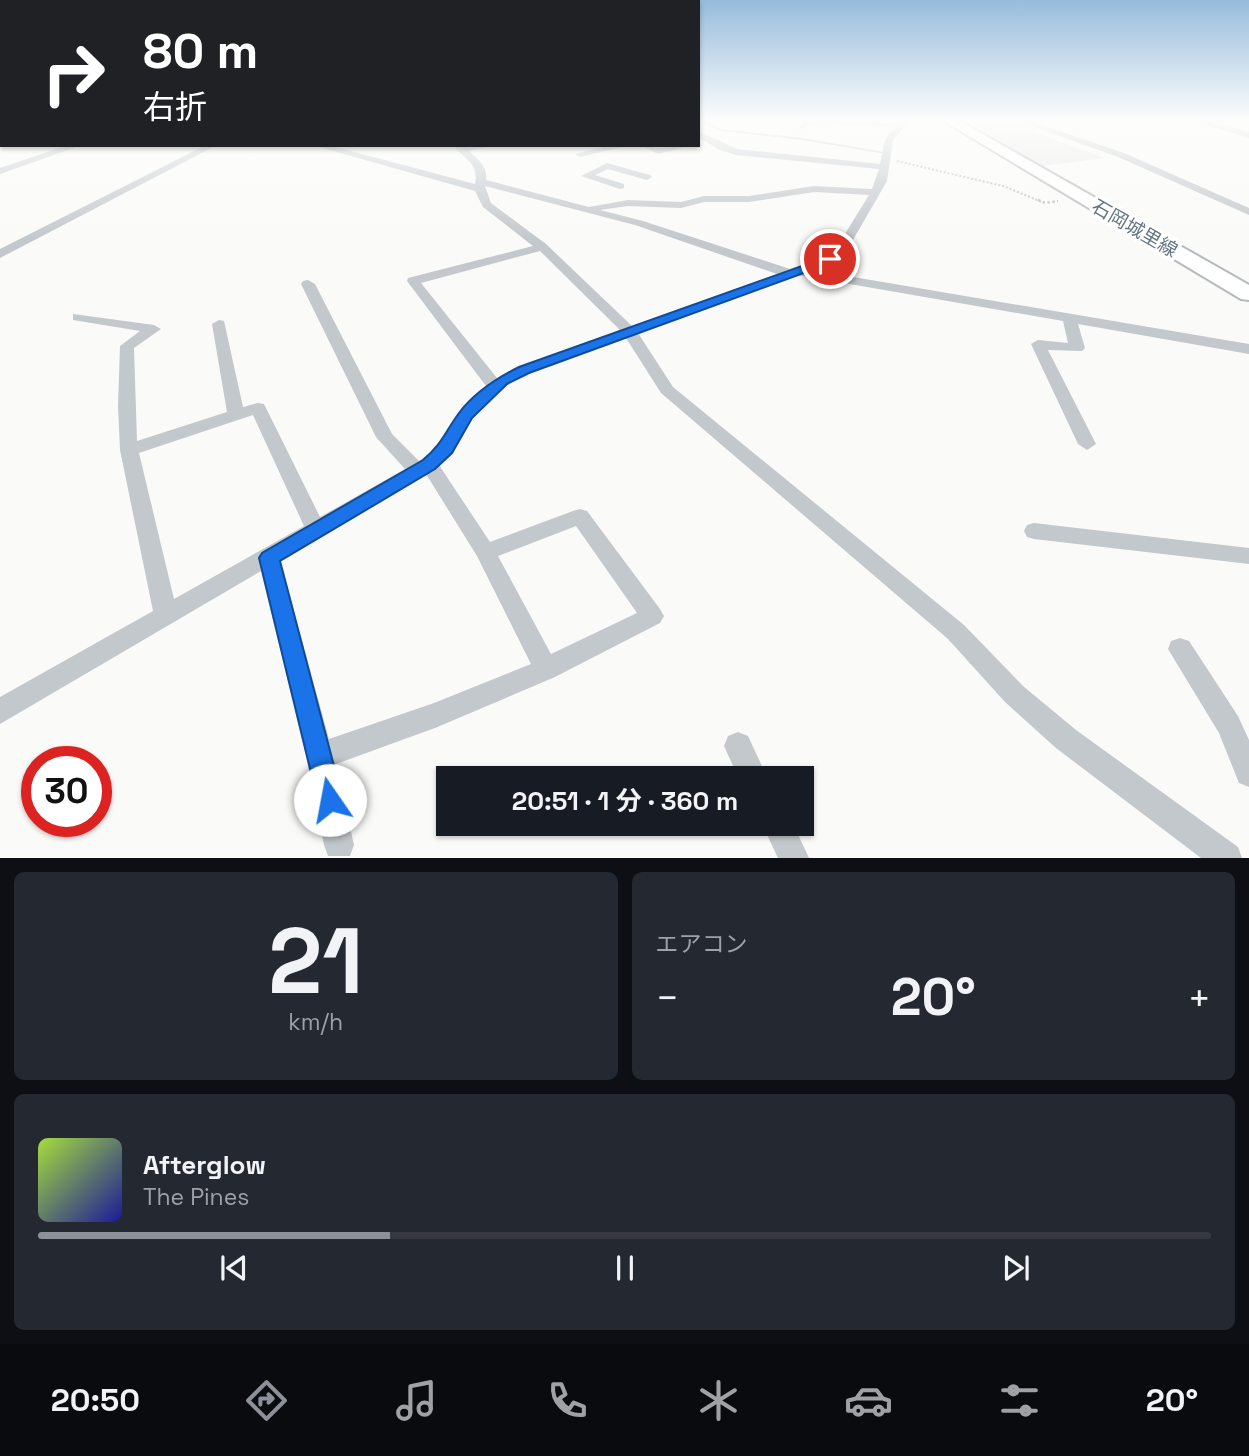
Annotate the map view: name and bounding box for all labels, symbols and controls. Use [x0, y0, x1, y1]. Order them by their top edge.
text: 80 m [143, 20, 258, 82]
icon: right [28, 28, 119, 119]
text: 右折 [143, 87, 207, 127]
street label: 石岡城里線 [1087, 194, 1182, 263]
pin [800, 229, 860, 289]
icon: arrive [811, 240, 849, 278]
speed limit sign: 30 [21, 746, 112, 837]
position arrow [293, 763, 367, 837]
text: 20:51 · 1 分 · 360 m [512, 784, 738, 818]
text: 21 [268, 903, 363, 1020]
text: エアコン [656, 929, 748, 959]
text: 20° [891, 964, 976, 1030]
text: − [656, 974, 679, 1022]
text: + [1187, 974, 1211, 1022]
text: km/h [288, 1007, 343, 1037]
text: Afterglow [143, 1148, 266, 1182]
text: The Pines [143, 1182, 249, 1212]
icon: previous [215, 1249, 253, 1287]
icon: pause [606, 1249, 644, 1287]
icon: next [997, 1249, 1035, 1287]
icon: directions [242, 1376, 291, 1425]
icon: music [392, 1376, 441, 1425]
icon: phone [543, 1376, 592, 1425]
icon: climate [694, 1376, 743, 1425]
icon: car [844, 1376, 893, 1425]
icon: filters [995, 1376, 1044, 1425]
text: 20:50 [51, 1380, 140, 1420]
text: 20° [1146, 1380, 1198, 1420]

